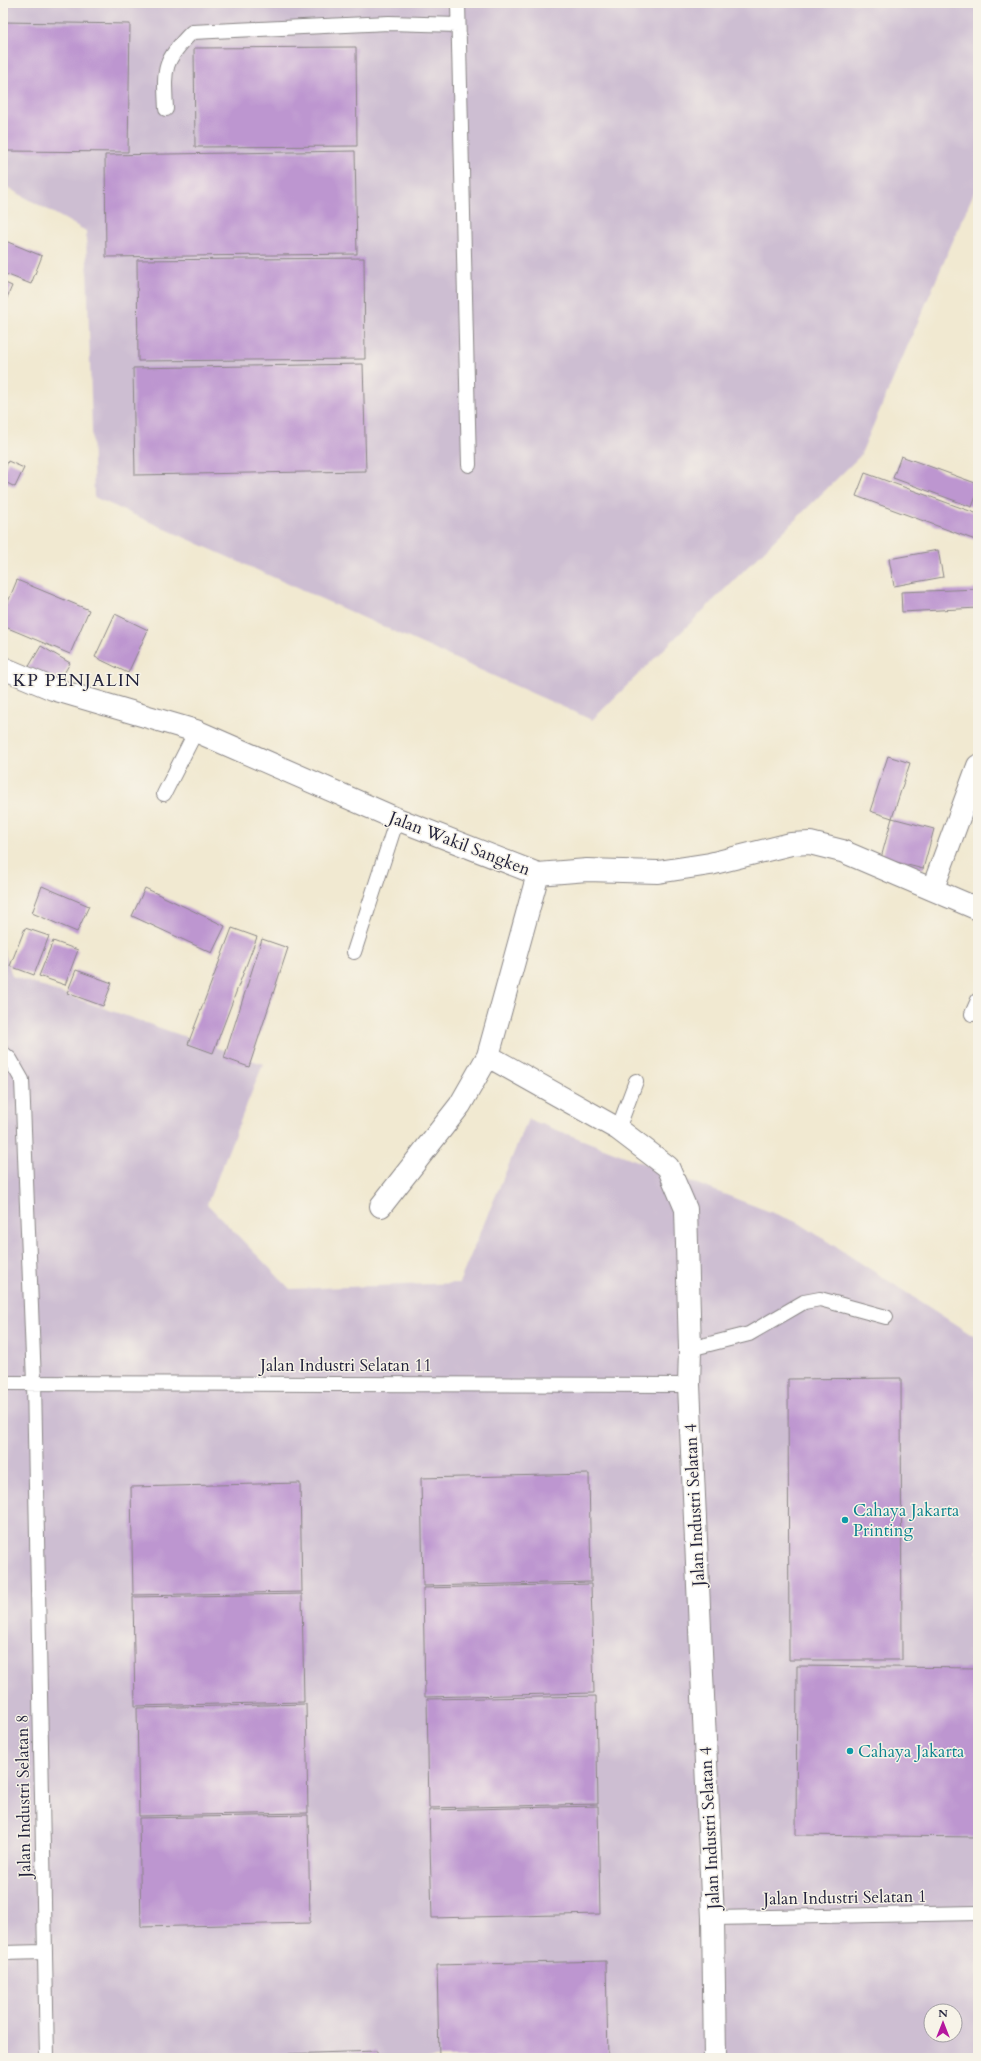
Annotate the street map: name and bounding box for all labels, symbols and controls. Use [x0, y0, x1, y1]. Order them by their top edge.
district label: KP PENJALIN [13, 668, 141, 693]
street label: Jalan Wakil Sangken [383, 805, 534, 881]
street label: Jalan Industri Selatan 11 [257, 1354, 432, 1377]
street label: Jalan Industri Selatan 4 [679, 1423, 710, 1590]
place label: Cahaya Jakarta Printing [853, 1499, 960, 1542]
marker: Cahaya Jakarta Printing [840, 1515, 850, 1525]
street label: Jalan Industri Selatan 8 [11, 1714, 36, 1881]
place label: Cahaya Jakarta [858, 1740, 965, 1763]
street label: Jalan Industri Selatan 4 [694, 1746, 725, 1913]
marker: Cahaya Jakarta [845, 1746, 855, 1756]
street label: Jalan Industri Selatan 1 [760, 1885, 927, 1910]
north arrow [923, 2003, 963, 2043]
text: N [938, 2006, 948, 2021]

